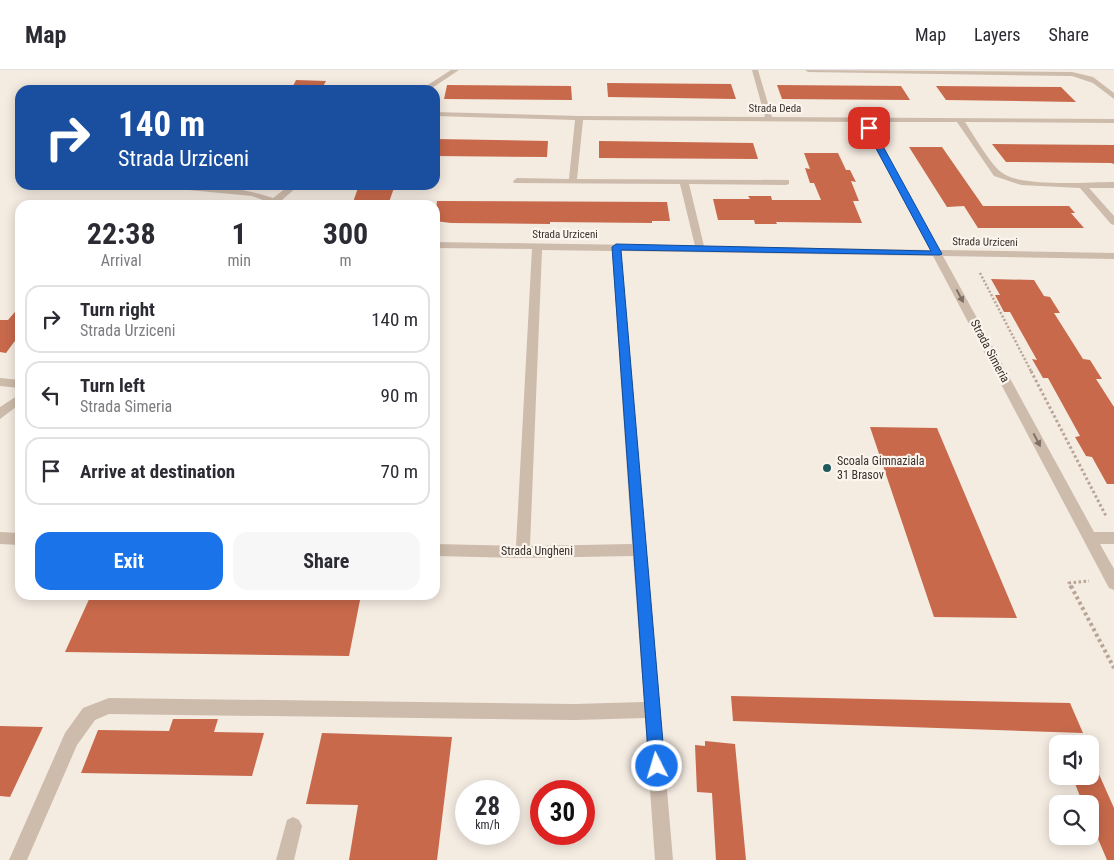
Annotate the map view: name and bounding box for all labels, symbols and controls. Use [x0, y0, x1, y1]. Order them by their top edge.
text: Map [25, 21, 66, 49]
text: Map [915, 24, 946, 45]
text: Layers [974, 24, 1021, 45]
text: Share [1049, 24, 1089, 45]
street label: Strada Deda [749, 102, 801, 115]
text: 140 m [118, 104, 205, 145]
icon: right [35, 105, 100, 170]
pin [848, 107, 890, 149]
icon: arrive [855, 114, 883, 142]
text: Strada Urziceni [118, 146, 249, 171]
text: 22:38 [87, 216, 156, 251]
text: 1 [232, 216, 247, 251]
text: 300 [323, 216, 368, 251]
street label: Strada Urziceni [532, 228, 598, 241]
street label: Strada Urziceni [952, 235, 1018, 249]
text: Arrival [101, 251, 142, 270]
text: min [227, 251, 251, 270]
text: m [339, 251, 351, 270]
one-way arrow [956, 289, 964, 304]
text: Turn right [80, 298, 155, 321]
icon: right [37, 305, 65, 333]
text: 140 m [371, 308, 418, 331]
street label: Strada Simeria [968, 317, 1013, 385]
text: Strada Urziceni [80, 321, 175, 340]
text: Turn left [80, 374, 145, 397]
icon: left [37, 381, 65, 409]
text: 90 m [381, 384, 418, 407]
text: Strada Simeria [80, 397, 172, 416]
one-way arrow [1033, 432, 1041, 447]
place label: Scoala Gimnaziala 31 Brasov [837, 454, 925, 482]
icon: arrive [37, 457, 65, 485]
text: Arrive at destination [80, 460, 235, 483]
text: 70 m [381, 460, 418, 483]
marker: Scoala Gimnaziala 31 Brasov [821, 462, 833, 474]
button: Exit [35, 532, 223, 590]
button: Share [233, 532, 420, 590]
street label: Strada Ungheni [501, 544, 573, 558]
map controls [1049, 735, 1099, 845]
button: sound [1049, 735, 1099, 785]
position arrow [630, 739, 682, 791]
speed limit sign: 30 [530, 780, 595, 845]
text: 28 [475, 792, 500, 821]
button: search [1049, 795, 1099, 845]
text: km/h [475, 818, 500, 832]

